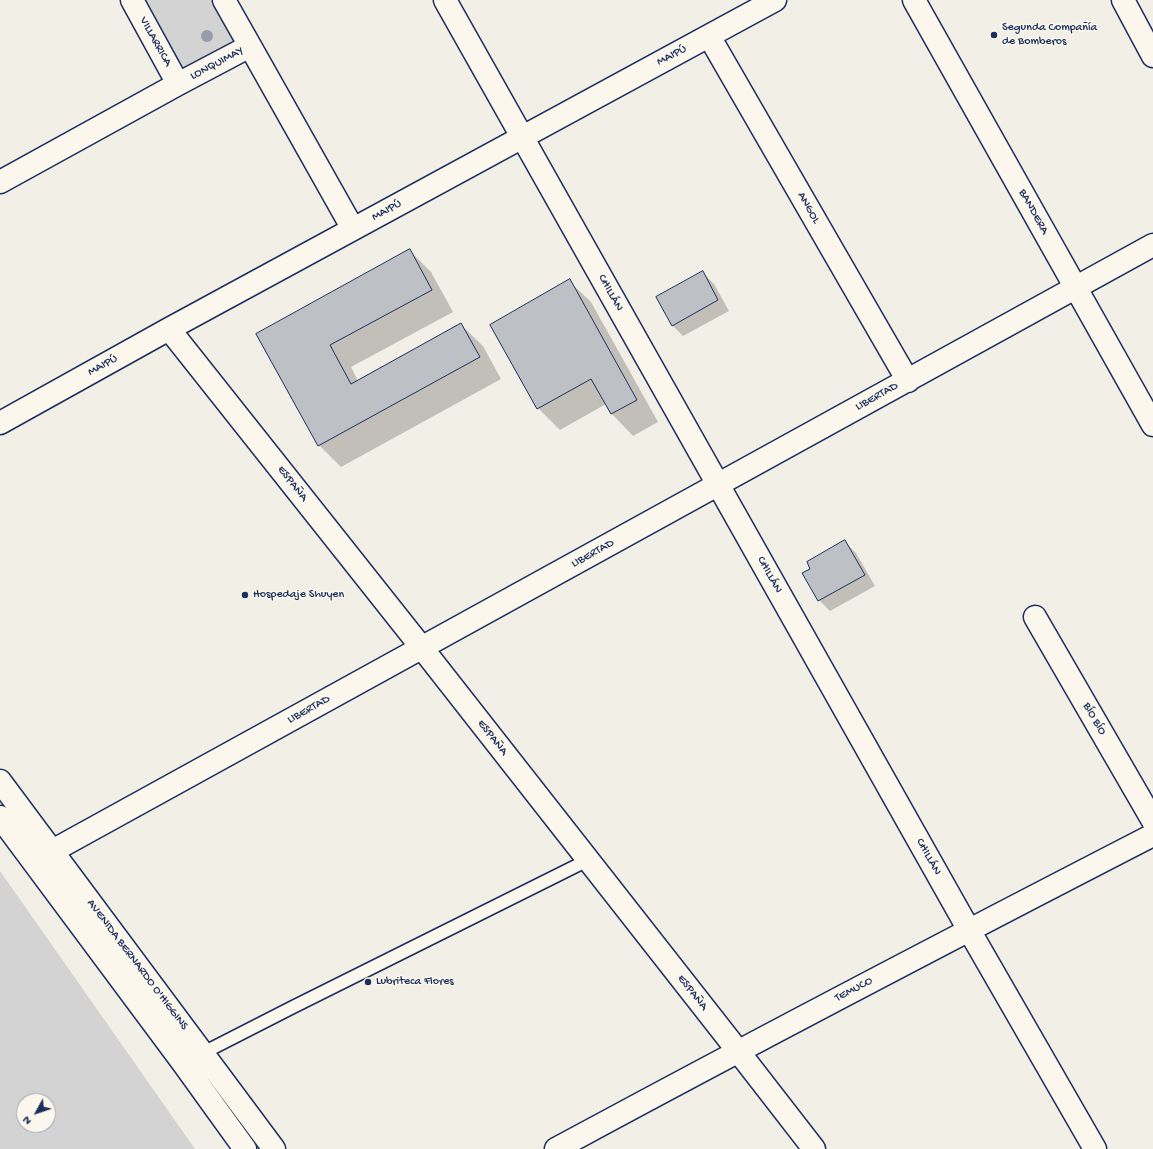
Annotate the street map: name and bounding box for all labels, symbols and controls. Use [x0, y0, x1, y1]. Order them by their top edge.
street label: VILLARRICA [136, 15, 174, 69]
place label: Segunda Compañía de Bomberos [1002, 21, 1097, 49]
marker: Segunda Compañía de Bomberos [989, 30, 999, 40]
street label: MAIPÚ [655, 42, 689, 70]
street label: LONQUIMAY [188, 44, 246, 84]
street label: BANDERA [1015, 187, 1051, 237]
street label: ANGOL [793, 190, 823, 226]
street label: MAIPÚ [370, 197, 404, 225]
street label: CHILLÁN [594, 272, 626, 314]
street label: MAIPÚ [86, 352, 120, 380]
street label: LIBERTAD [853, 379, 901, 415]
street label: ESPAÑA [274, 463, 310, 505]
street label: LIBERTAD [569, 536, 617, 572]
street label: CHILLÁN [753, 554, 785, 596]
place label: Hospedaje Shuyen [253, 588, 344, 602]
marker: Hospedaje Shuyen [240, 590, 250, 600]
street label: LIBERTAD [285, 692, 333, 728]
street label: BÍO BÍO [1079, 700, 1109, 738]
street label: ESPAÑA [474, 717, 510, 759]
street label: CHILLÁN [912, 836, 944, 878]
street label: AVENIDA BERNARDO O'HIGGINS [83, 897, 191, 1033]
street label: ESPAÑA [674, 972, 710, 1014]
street label: TEMUCO [832, 974, 876, 1006]
place label: Lubriteca Flores [376, 975, 454, 989]
marker: Lubriteca Flores [363, 977, 373, 987]
north arrow [16, 1093, 56, 1133]
text: N [21, 1113, 34, 1127]

